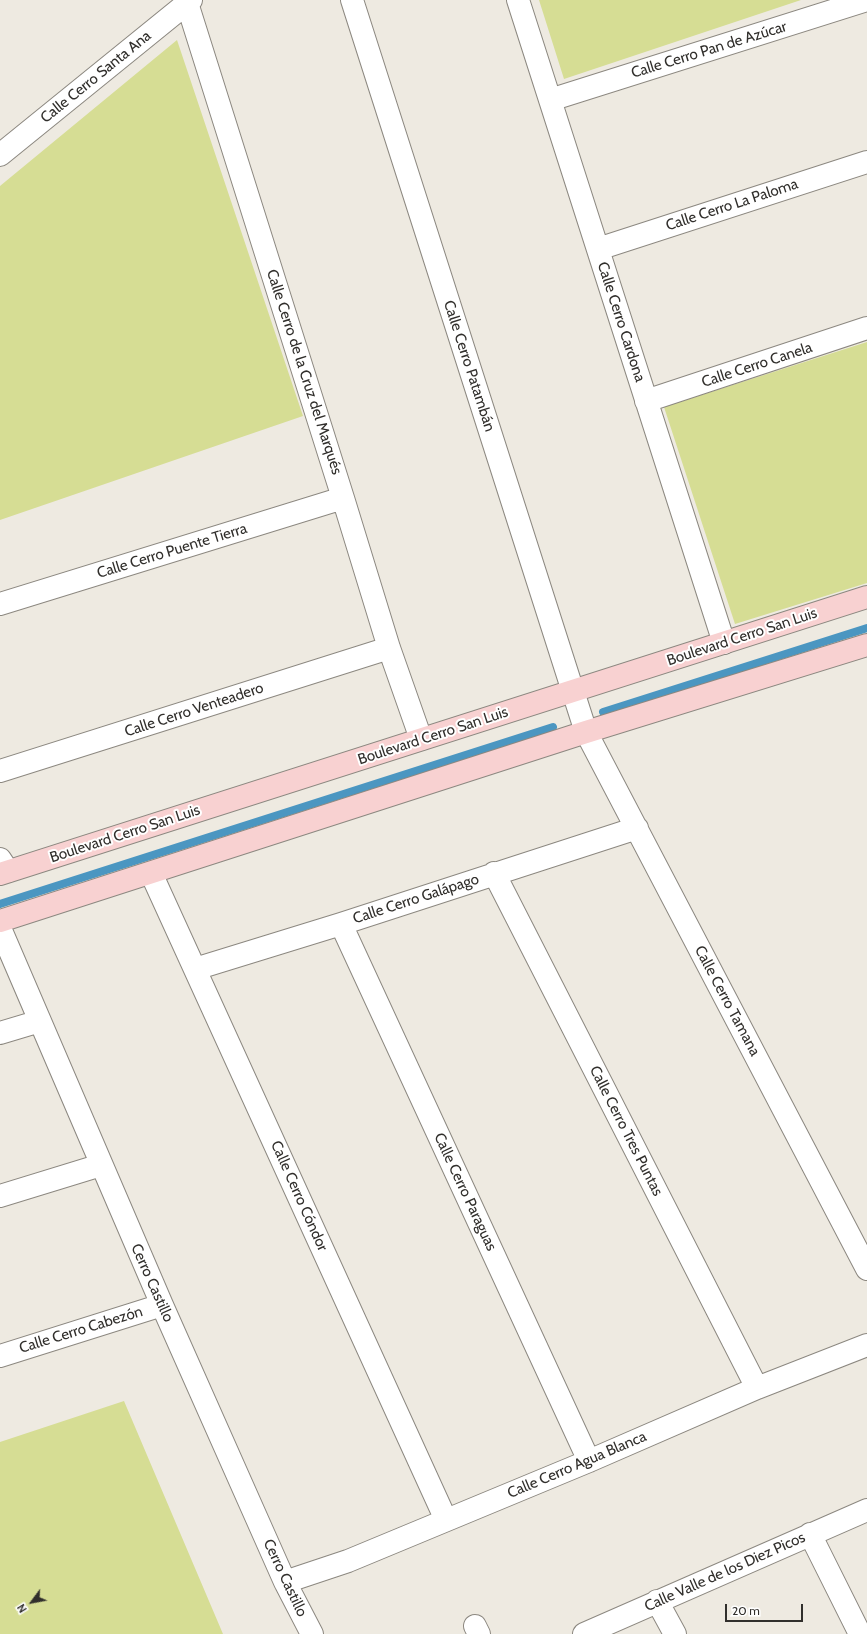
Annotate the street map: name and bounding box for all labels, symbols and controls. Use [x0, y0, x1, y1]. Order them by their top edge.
street label: Calle Cerro Pan de Azúcar [629, 18, 789, 82]
street label: Calle Cerro Santa Ana [37, 27, 155, 127]
street label: Calle Cerro La Paloma [664, 175, 800, 235]
street label: Calle Cerro Cardona [593, 260, 649, 384]
street label: Calle Cerro de la Cruz del Marqués [262, 267, 346, 477]
street label: Calle Cerro Patambán [439, 298, 499, 434]
street label: Calle Cerro Canela [699, 339, 815, 391]
street label: Calle Cerro Puente Tierra [95, 520, 249, 582]
street label: Boulevard Cerro San Luis [665, 604, 819, 670]
street label: Calle Cerro Venteadero [122, 679, 266, 741]
street label: Boulevard Cerro San Luis [356, 703, 510, 769]
street label: Boulevard Cerro San Luis [48, 801, 202, 867]
street label: Calle Cerro Galápago [351, 870, 481, 928]
street label: Calle Cerro Tamana [690, 943, 764, 1059]
street label: Calle Cerro Tres Puntas [585, 1063, 667, 1199]
street label: Calle Cerro Paraguas [430, 1130, 500, 1254]
street label: Calle Cerro Cóndor [267, 1138, 331, 1254]
street label: Cerro Castillo [127, 1241, 177, 1325]
street label: Calle Cerro Cabezón [17, 1303, 145, 1357]
street label: Calle Cerro Agua Blanca [505, 1428, 649, 1502]
street label: Calle Valle de los Diez Picos [642, 1528, 808, 1616]
street label: Cerro Castillo [259, 1536, 311, 1620]
north arrow [12, 1582, 52, 1622]
scale bar [727, 1596, 805, 1622]
text: N [14, 1601, 30, 1615]
text: 20 m [732, 1603, 760, 1618]

